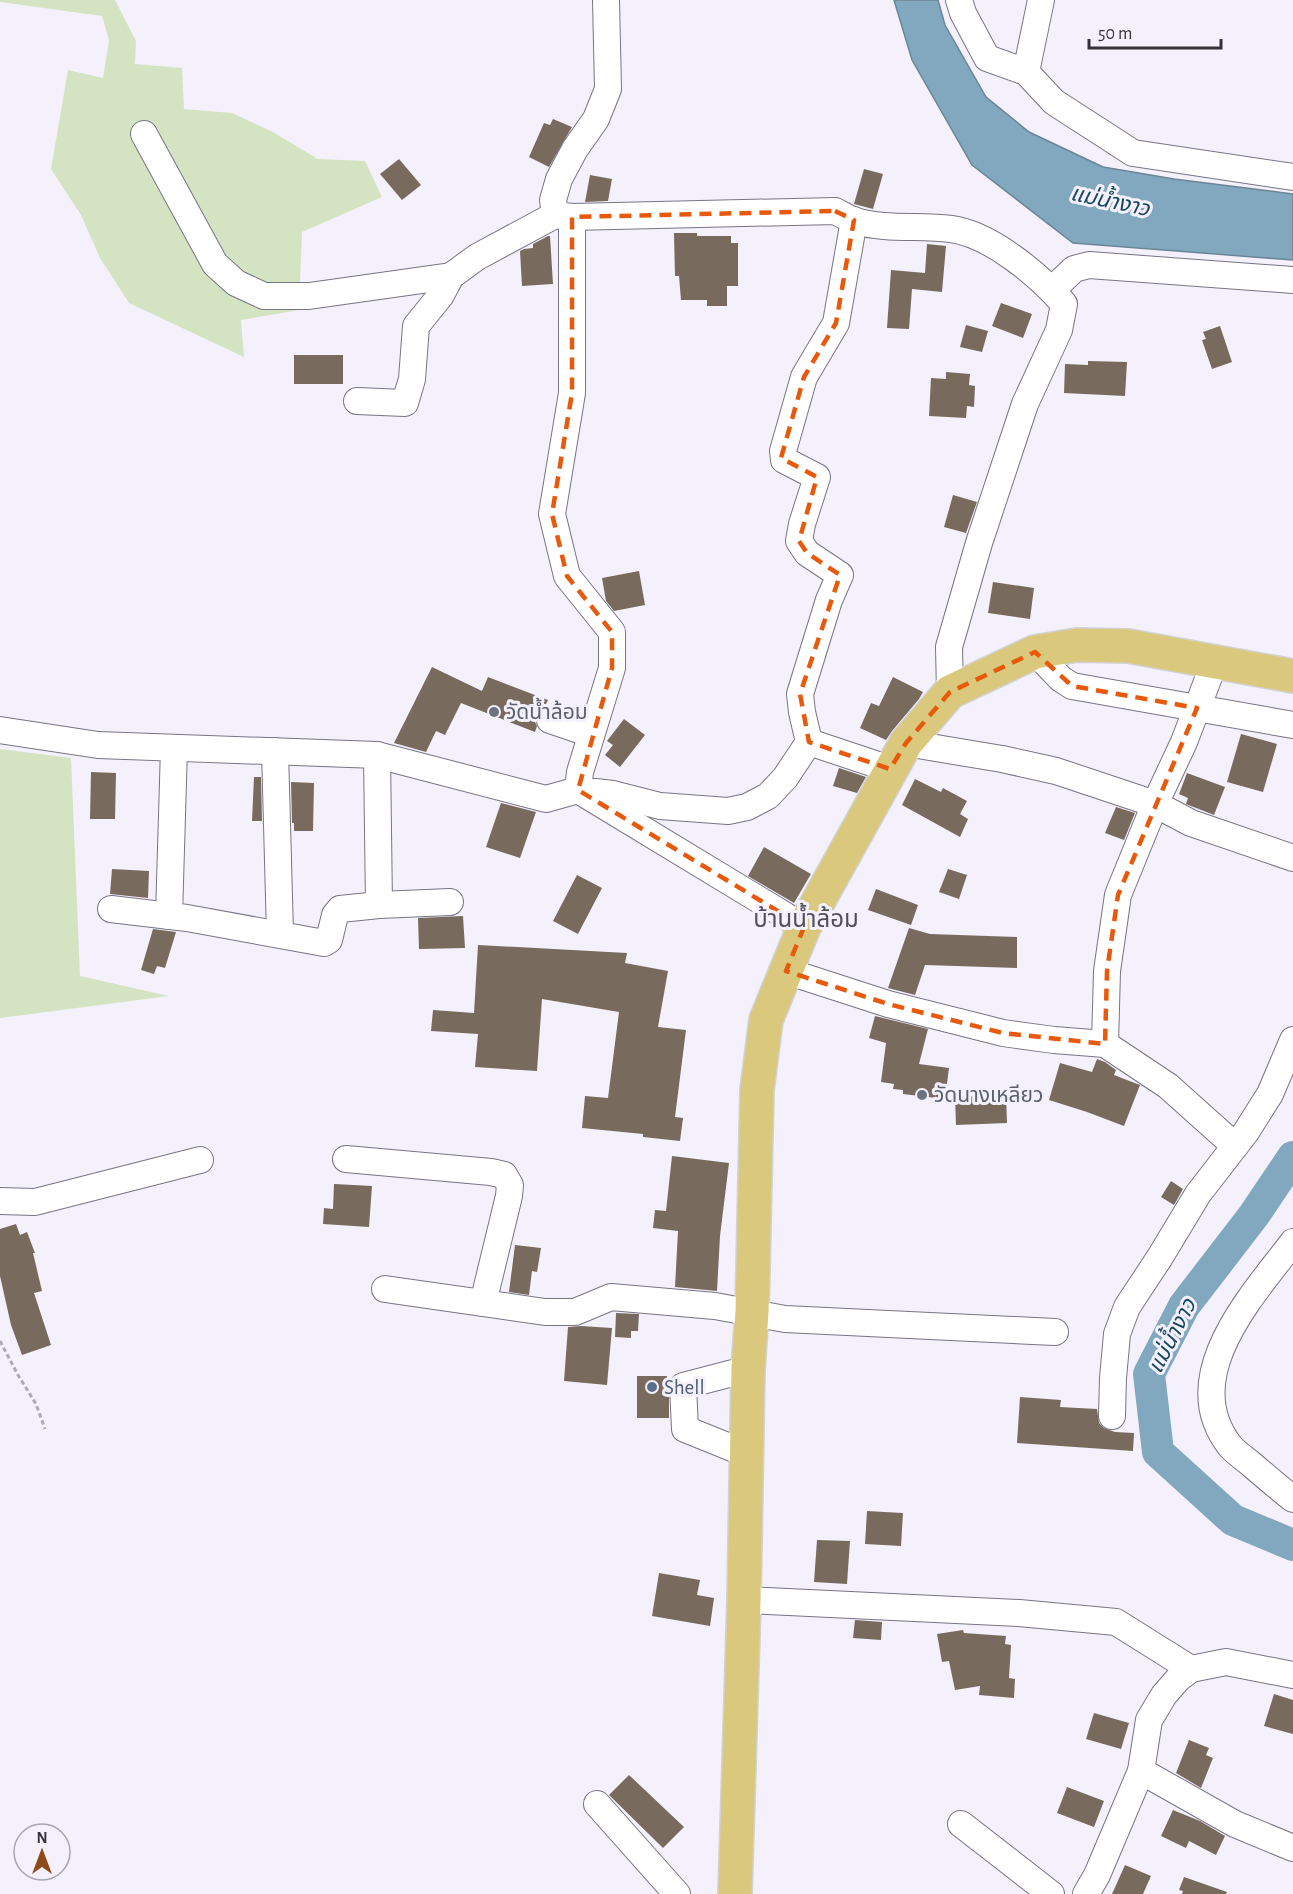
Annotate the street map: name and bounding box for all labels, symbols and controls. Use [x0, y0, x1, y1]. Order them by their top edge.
scale bar [1089, 12, 1221, 50]
text: 50 m [1098, 25, 1132, 43]
water label: แม่น้ำงาว [1069, 177, 1154, 220]
place label: วัดน้ำล้อม [506, 697, 588, 723]
marker: วัดน้ำล้อม [487, 705, 501, 719]
district label: บ้านน้ำล้อม [753, 902, 859, 932]
place label: วัดนางเหลียว [934, 1084, 1043, 1106]
marker: วัดนางเหลียว [915, 1088, 929, 1102]
water label: แม่น้ำงาว [1140, 1292, 1200, 1377]
place label: Shell [664, 1377, 705, 1398]
marker: Shell [645, 1380, 659, 1394]
north arrow [12, 1822, 72, 1882]
text: N [36, 1830, 48, 1846]

